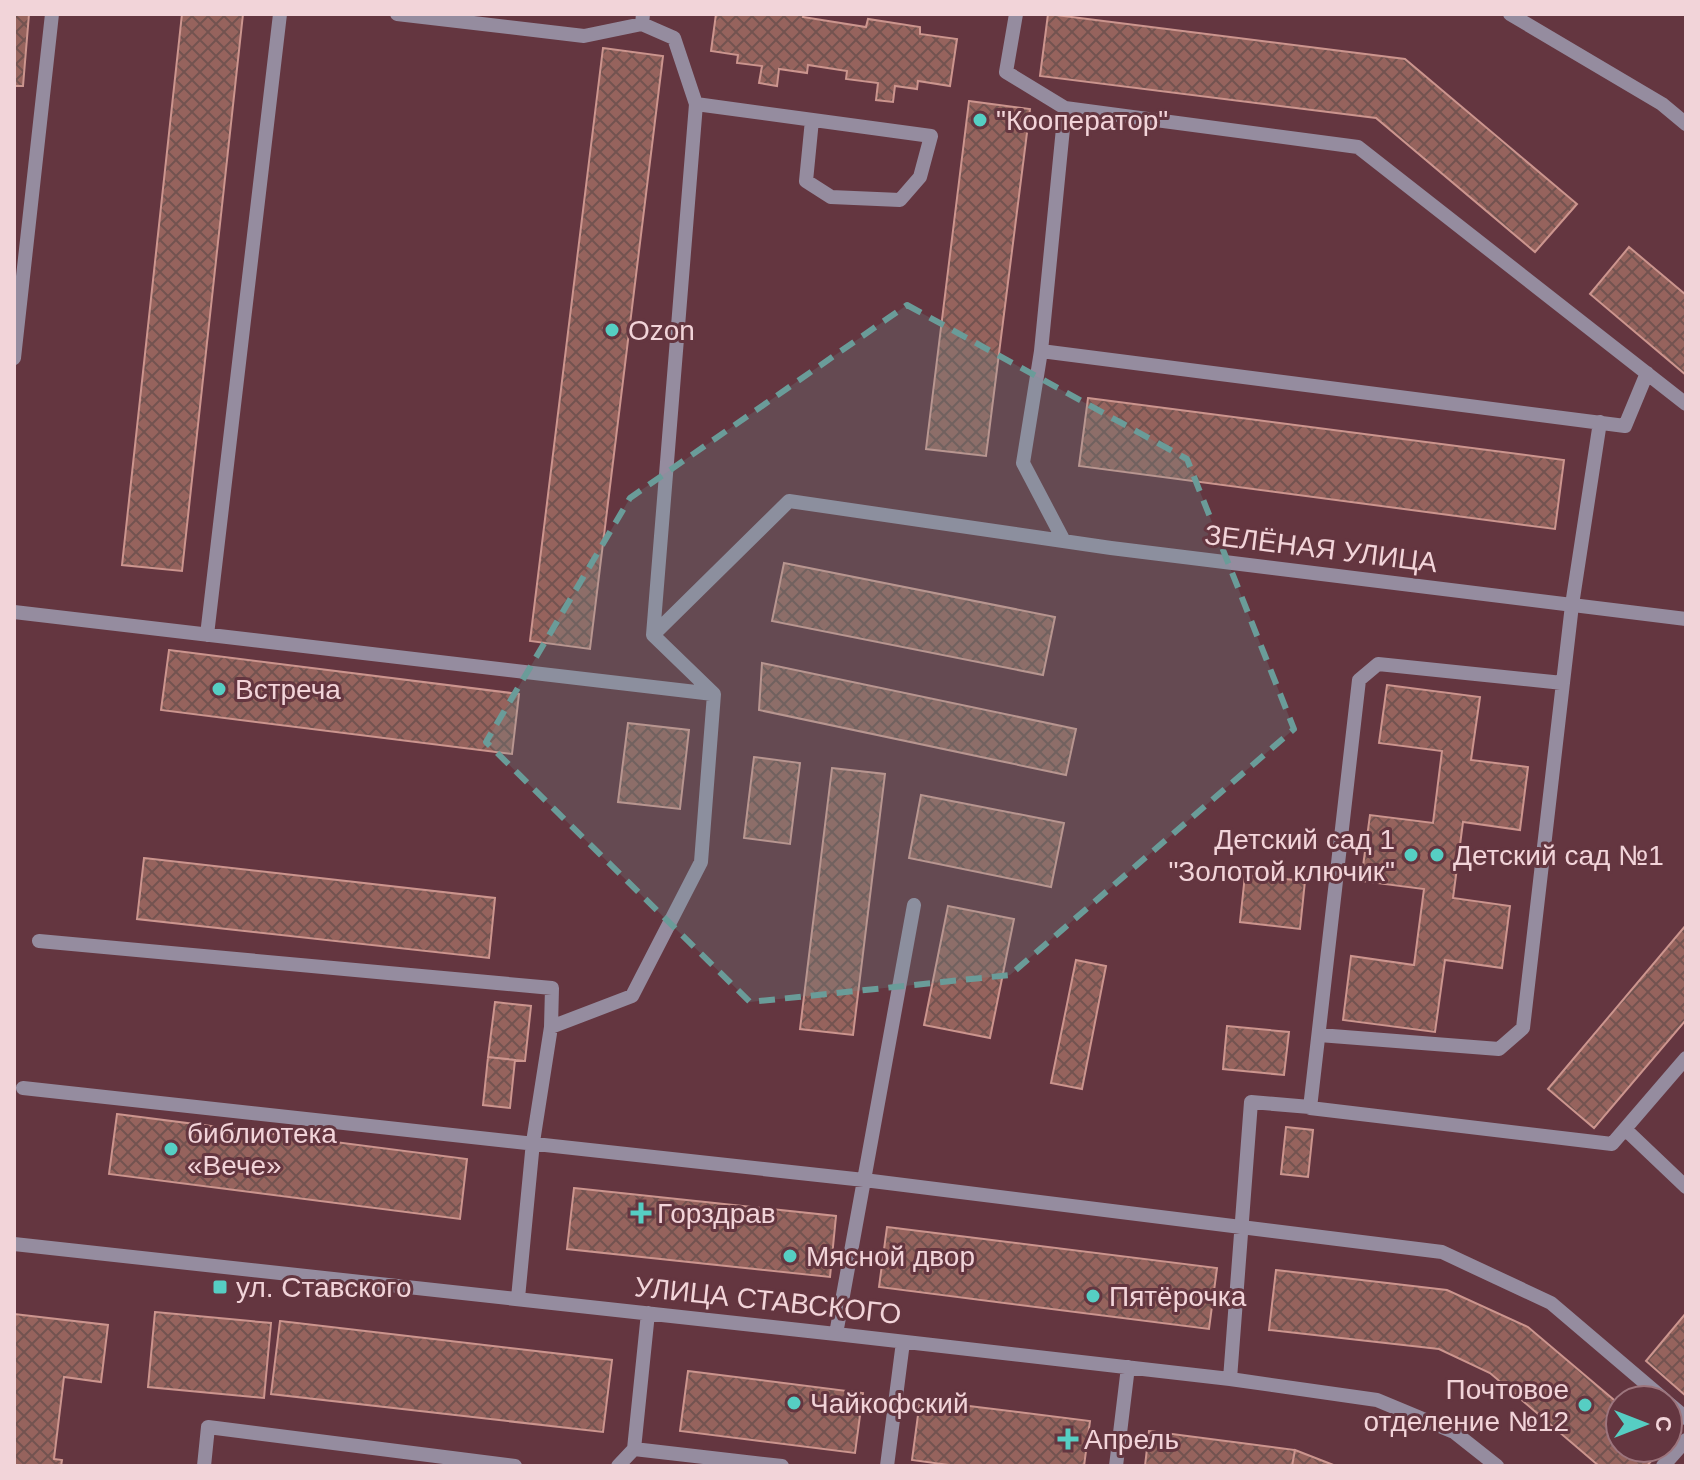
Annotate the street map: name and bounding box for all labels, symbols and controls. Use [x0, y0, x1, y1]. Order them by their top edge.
place label: "Кооператор" [996, 105, 1168, 136]
marker: "Кооператор" [971, 111, 989, 129]
place label: Ozon [628, 315, 695, 346]
marker: Ozon [603, 321, 621, 339]
street label: ЗЕЛЁНАЯ УЛИЦА [1203, 519, 1439, 578]
place label: Встреча [235, 674, 341, 705]
marker: Встреча [210, 680, 228, 698]
place label: Детский сад 1 "Золотой ключик" [1168, 824, 1395, 887]
place label: Детский сад №1 [1453, 840, 1664, 871]
marker: Детский сад 1 "Золотой ключик" [1402, 846, 1420, 864]
marker: Детский сад №1 [1428, 846, 1446, 864]
place label: библиотека «Вече» [187, 1118, 337, 1181]
marker: библиотека «Вече» [162, 1140, 180, 1158]
place label: Горздрав [657, 1198, 776, 1229]
marker: Горздрав [632, 1204, 650, 1222]
place label: Мясной двор [806, 1241, 975, 1272]
marker: Мясной двор [781, 1247, 799, 1265]
street label: УЛИЦА СТАВСКОГО [633, 1271, 903, 1330]
place label: ул. Ставского [236, 1272, 411, 1303]
marker: ул. Ставского [211, 1278, 229, 1296]
place label: Пятёрочка [1109, 1281, 1247, 1312]
marker: Пятёрочка [1084, 1287, 1102, 1305]
place label: Почтовое отделение №12 [1364, 1374, 1569, 1437]
north arrow [1604, 1384, 1684, 1464]
place label: Чайкофский [810, 1388, 969, 1419]
marker: Чайкофский [785, 1394, 803, 1412]
marker: Почтовое отделение №12 [1576, 1396, 1594, 1414]
text: С [1651, 1416, 1676, 1432]
place label: Апрель [1084, 1424, 1179, 1455]
marker: Апрель [1059, 1430, 1077, 1448]

